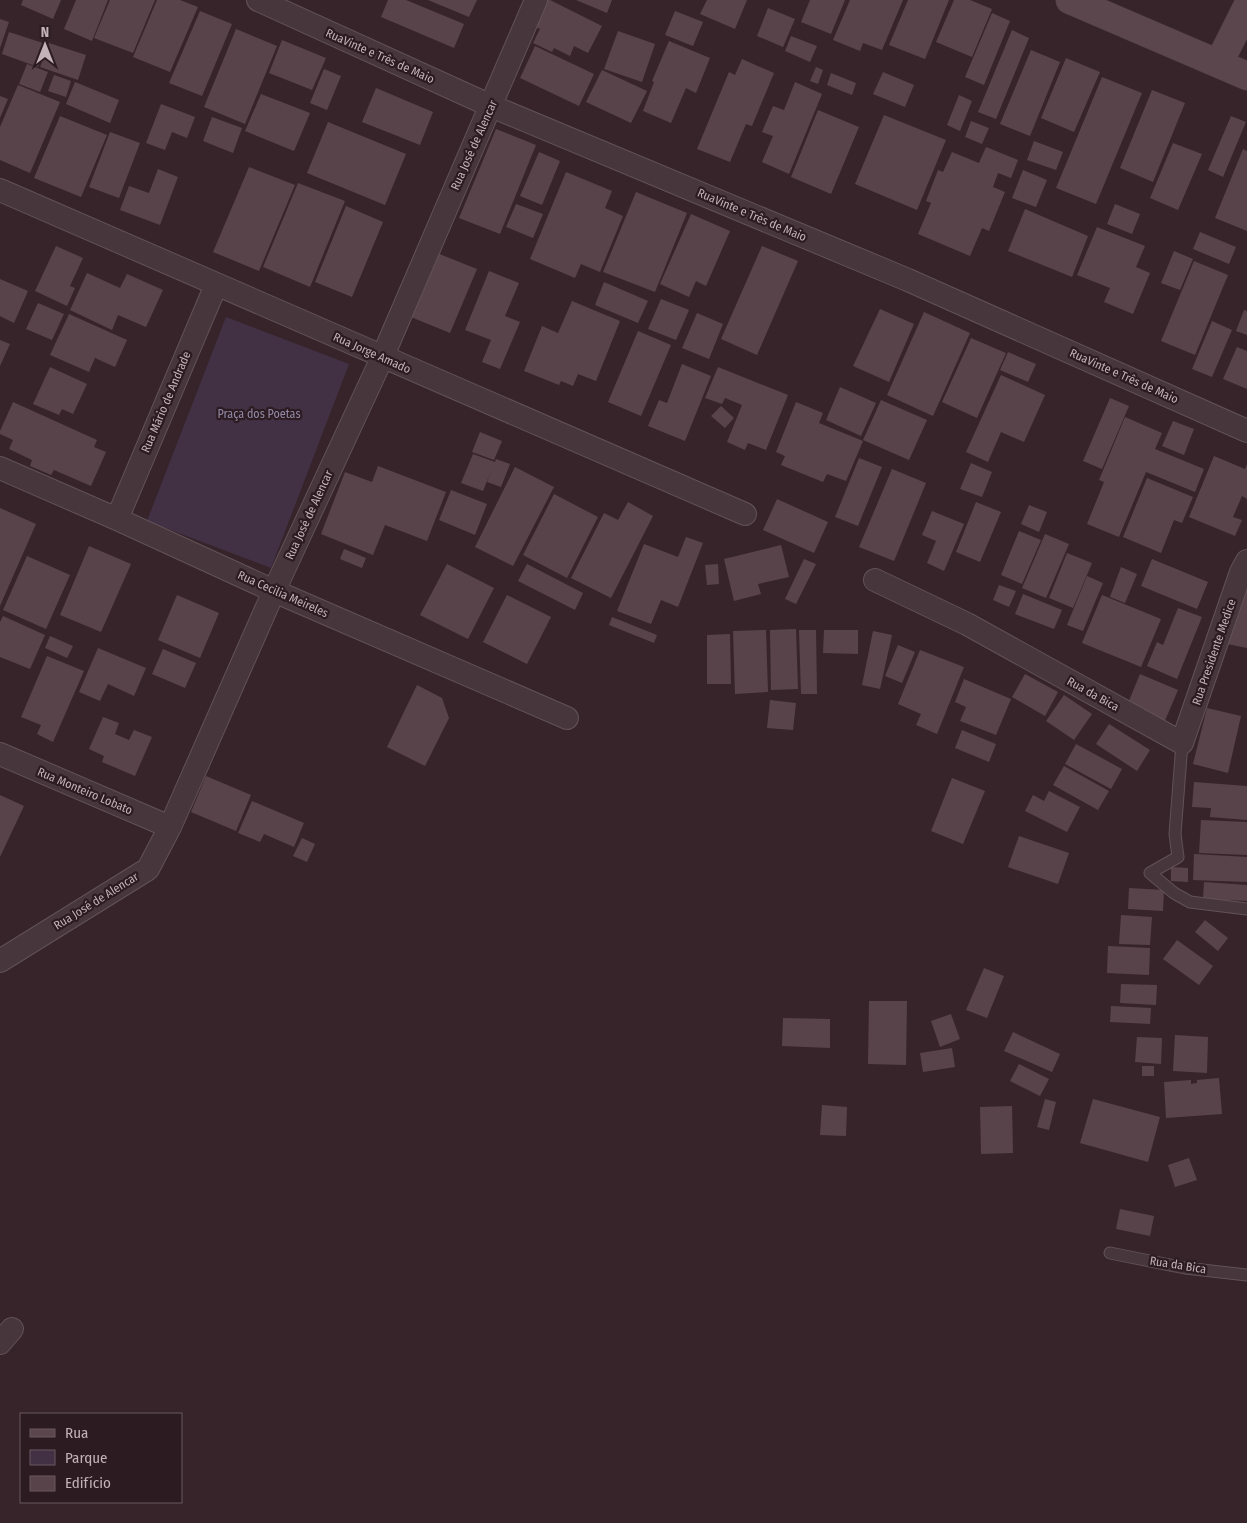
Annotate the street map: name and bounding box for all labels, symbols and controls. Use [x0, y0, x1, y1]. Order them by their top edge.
north arrow [20, 20, 70, 70]
text: N [41, 24, 49, 41]
street label: RuaVinte e Três de Maio [324, 26, 436, 86]
street label: Rua José de Alencar [448, 97, 500, 192]
street label: RuaVinte e Três de Maio [695, 186, 809, 244]
street label: Rua Jorge Amado [331, 330, 413, 376]
street label: RuaVinte e Três de Maio [1068, 346, 1180, 406]
street label: Rua Mário de Andrade [138, 349, 194, 455]
park label: Praça dos Poetas [217, 407, 301, 421]
street label: Rua José de Alencar [282, 467, 336, 562]
street label: Rua Cecilia Meireles [235, 568, 331, 620]
street label: Rua Presidente Medice [1189, 597, 1239, 707]
street label: Rua da Bica [1065, 674, 1121, 714]
street label: Rua Monteiro Lobato [35, 765, 135, 817]
street label: Rua José de Alencar [51, 869, 141, 933]
street label: Rua da Bica [1149, 1254, 1207, 1276]
legend [20, 1413, 182, 1503]
text: Rua [65, 1424, 88, 1442]
text: Parque [65, 1449, 108, 1467]
text: Edifício [65, 1474, 111, 1492]

